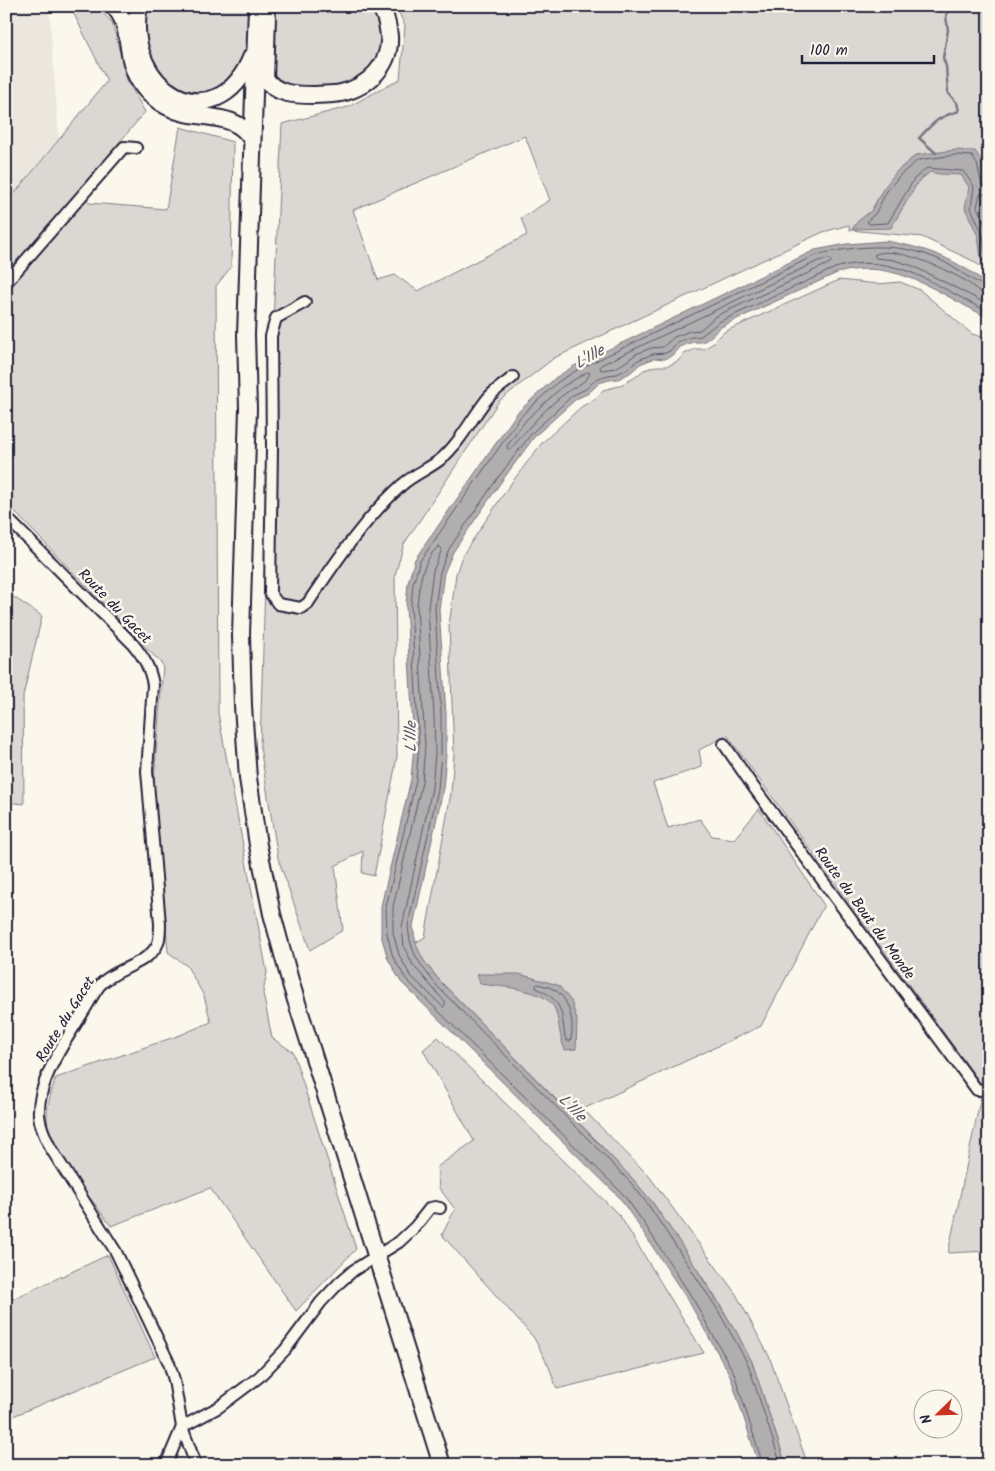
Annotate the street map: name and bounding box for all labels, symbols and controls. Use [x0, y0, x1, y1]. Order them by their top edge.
scale bar [802, 32, 935, 64]
text: 100 m [810, 39, 848, 63]
water label: L'Ille [570, 338, 611, 376]
street label: Route du Gacet [72, 563, 157, 650]
water label: L'Ille [399, 720, 424, 753]
street label: Route du Bout du Monde [808, 842, 921, 985]
street label: Route du Gacet [30, 972, 102, 1067]
water label: L'Ille [552, 1088, 593, 1129]
north arrow [912, 1388, 962, 1438]
text: N [915, 1410, 939, 1427]

